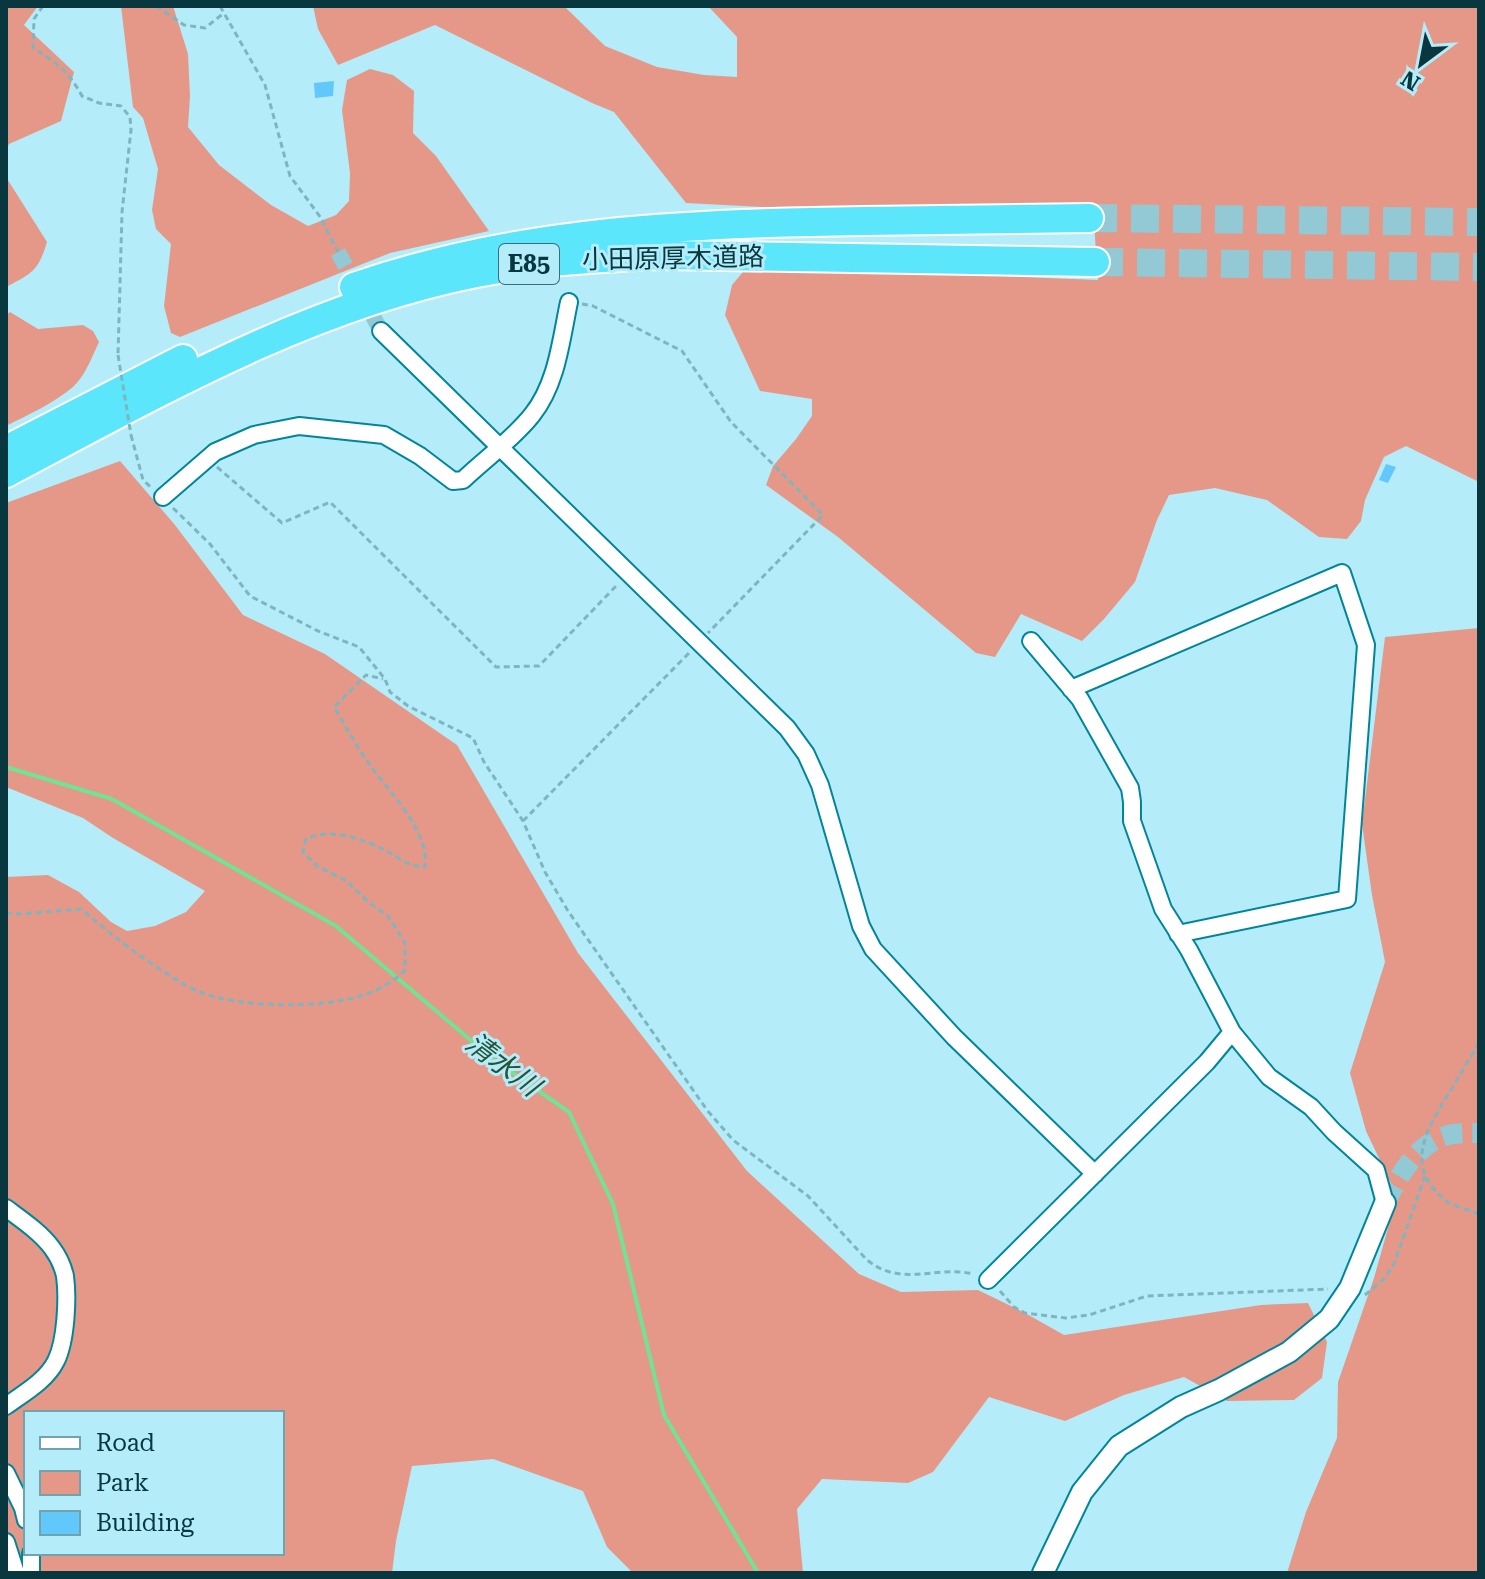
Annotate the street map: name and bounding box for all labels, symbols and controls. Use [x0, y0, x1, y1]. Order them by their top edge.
north arrow [1381, 24, 1461, 104]
text: N [1397, 65, 1424, 96]
street label: 小田原厚木道路 [582, 241, 764, 275]
road number: E85 [499, 244, 559, 284]
water label: 清水川 [459, 1026, 549, 1105]
legend [24, 1411, 284, 1555]
text: Road [96, 1429, 155, 1457]
text: Park [96, 1469, 149, 1497]
text: Building [96, 1509, 194, 1537]

